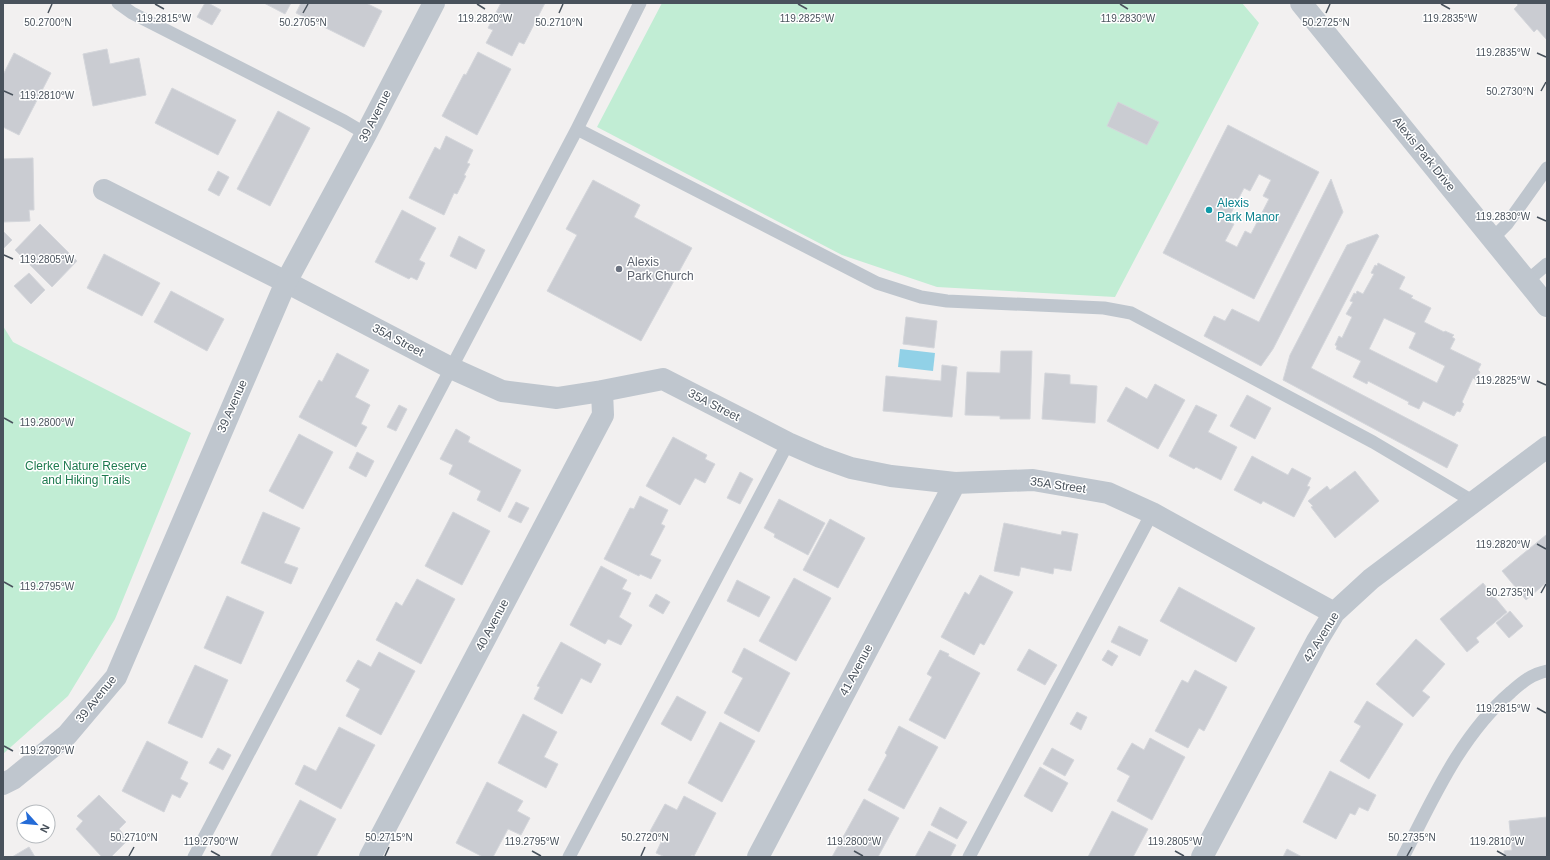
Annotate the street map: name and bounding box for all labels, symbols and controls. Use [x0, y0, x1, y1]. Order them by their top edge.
text: 119.2815°W [137, 13, 192, 24]
text: 119.2820°W [458, 13, 513, 24]
text: 119.2825°W [780, 13, 835, 24]
text: 119.2830°W [1101, 13, 1156, 24]
text: 119.2835°W [1423, 13, 1478, 24]
text: 50.2700°N [24, 17, 72, 28]
text: 50.2705°N [279, 17, 327, 28]
text: 50.2710°N [535, 17, 583, 28]
text: 50.2725°N [1302, 17, 1350, 28]
text: 119.2835°W [1476, 47, 1531, 58]
text: 50.2730°N [1486, 86, 1534, 97]
street label: 39 Avenue [356, 87, 394, 144]
text: 119.2810°W [20, 90, 75, 101]
street label: Alexis Park Drive [1390, 114, 1458, 194]
place label: Alexis Park Manor [1217, 196, 1279, 224]
marker: Alexis Park Manor [1204, 205, 1214, 215]
text: 119.2830°W [1476, 211, 1531, 222]
text: 119.2805°W [20, 254, 75, 265]
place label: Alexis Park Church [627, 255, 694, 283]
marker: Alexis Park Church [614, 264, 624, 274]
street label: 35A Street [370, 321, 427, 360]
text: 119.2825°W [1476, 375, 1531, 386]
street label: 39 Avenue [214, 377, 250, 435]
street label: 35A Street [686, 386, 743, 424]
text: 119.2800°W [20, 417, 75, 428]
park label: Clerke Nature Reserve and Hiking Trails [25, 459, 147, 487]
street label: 35A Street [1029, 474, 1087, 496]
text: 119.2820°W [1476, 539, 1531, 550]
text: 119.2795°W [20, 581, 75, 592]
text: 50.2735°N [1486, 587, 1534, 598]
street label: 40 Avenue [473, 596, 512, 653]
street label: 42 Avenue [1300, 609, 1342, 665]
street label: 41 Avenue [837, 641, 876, 698]
street label: 39 Avenue [73, 672, 119, 725]
text: 119.2815°W [1476, 703, 1531, 714]
text: 119.2790°W [20, 745, 75, 756]
north arrow [16, 804, 56, 844]
text: N [38, 822, 52, 835]
text: 50.2710°N [110, 832, 158, 843]
text: 50.2715°N [365, 832, 413, 843]
text: 50.2720°N [621, 832, 669, 843]
text: 50.2735°N [1388, 832, 1436, 843]
text: 119.2790°W [184, 836, 239, 847]
text: 119.2795°W [505, 836, 560, 847]
text: 119.2800°W [827, 836, 882, 847]
text: 119.2805°W [1148, 836, 1203, 847]
text: 119.2810°W [1470, 836, 1525, 847]

